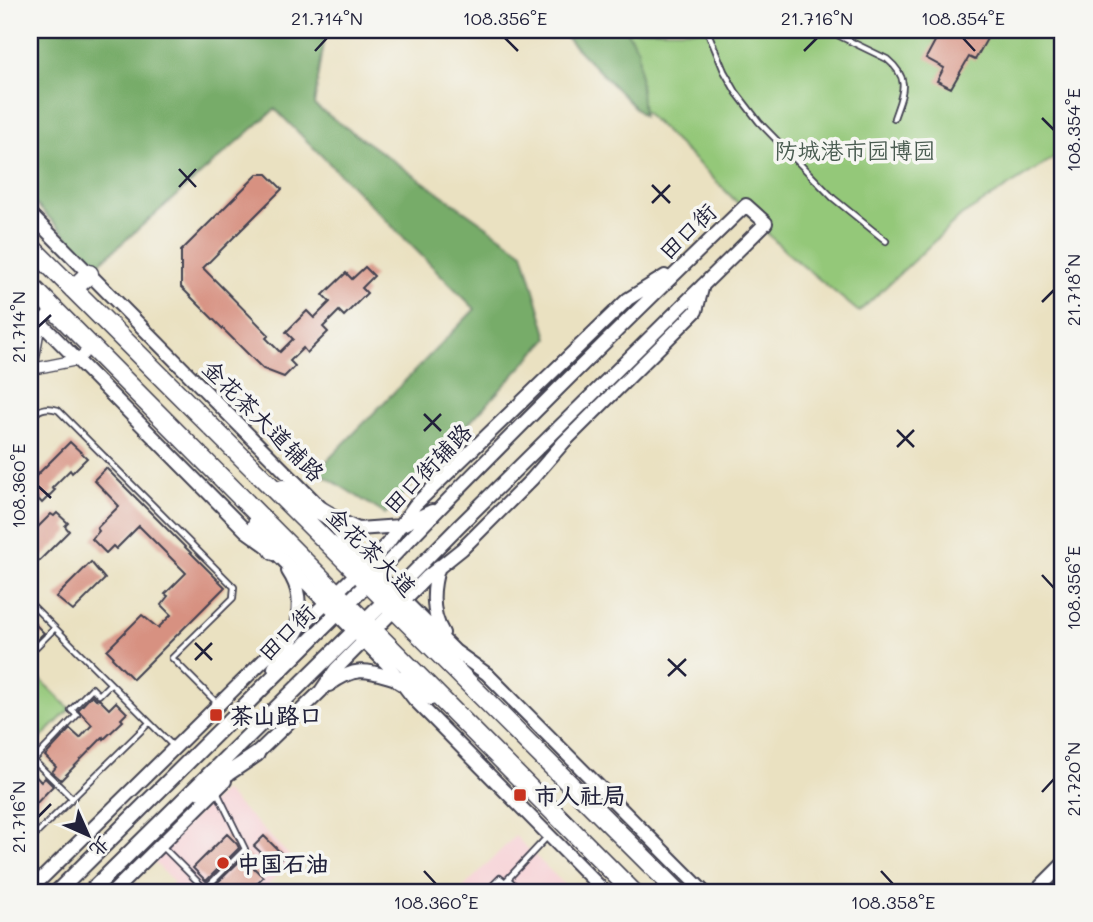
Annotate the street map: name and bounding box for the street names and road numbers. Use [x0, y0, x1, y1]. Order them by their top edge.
street label: 田口街 [652, 196, 722, 266]
street label: 金花茶大道辅路 [196, 352, 332, 488]
street label: 田口街辅路 [376, 416, 478, 520]
street label: 金花茶大道 [321, 500, 423, 602]
street label: 田口街 [251, 597, 321, 667]

